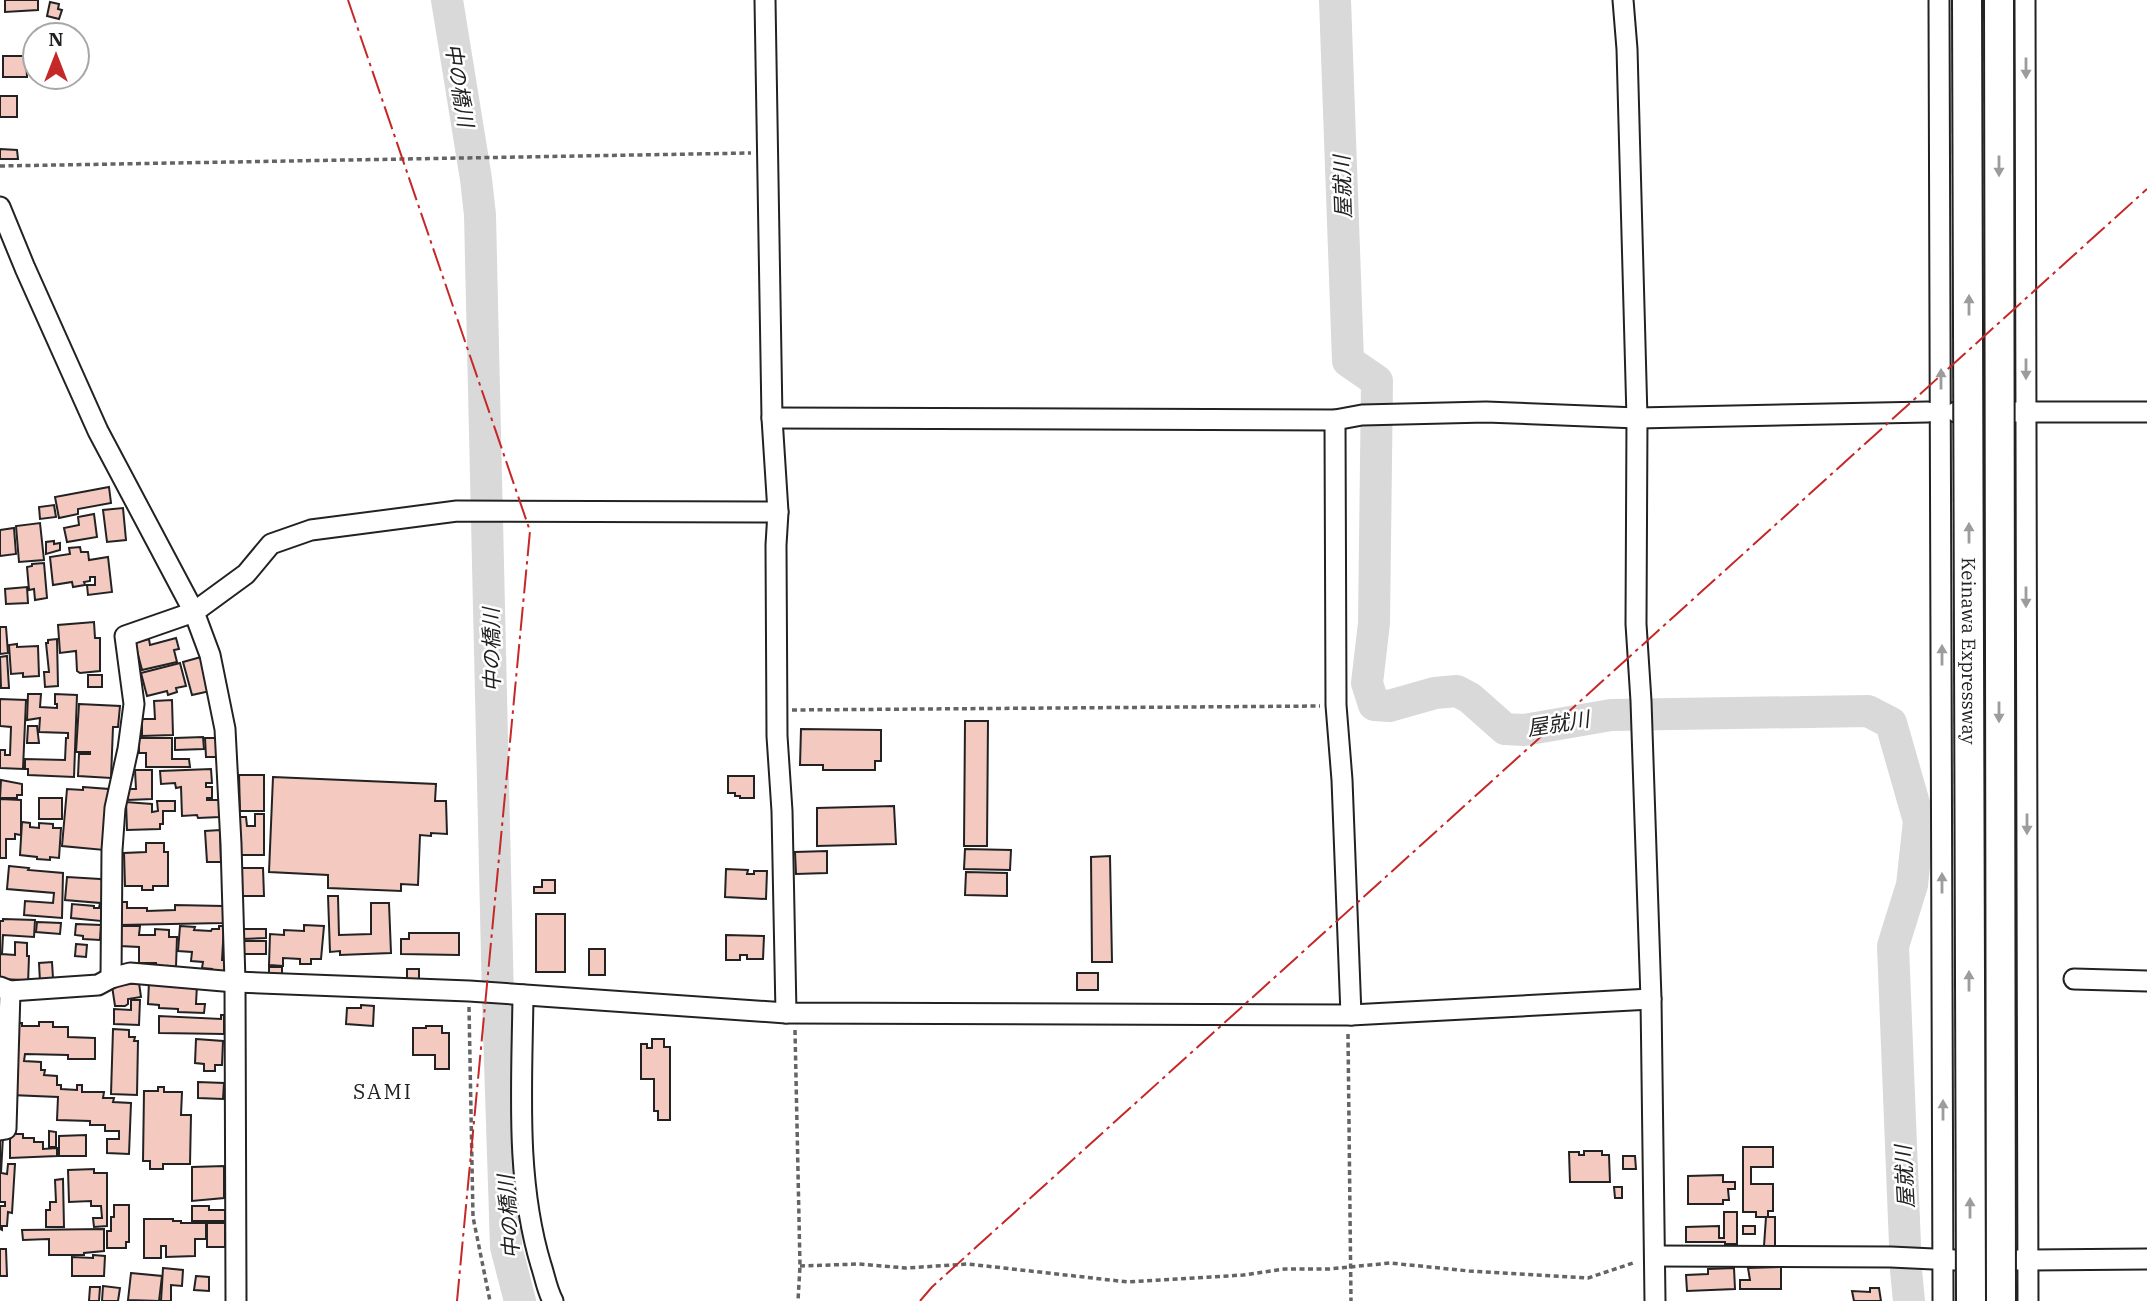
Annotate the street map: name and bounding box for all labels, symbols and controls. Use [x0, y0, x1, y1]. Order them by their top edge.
north arrow [21, 21, 91, 91]
text: N [48, 27, 64, 51]
water label: 中の橋川 [440, 41, 481, 131]
one-way arrow [2020, 57, 2032, 79]
water label: 屋就川 [1327, 153, 1357, 219]
one-way arrow [1993, 155, 2005, 177]
one-way arrow [1963, 294, 1975, 316]
one-way arrow [2020, 358, 2032, 380]
one-way arrow [1935, 368, 1947, 390]
one-way arrow [1963, 522, 1975, 544]
street label: Keinawa Expressway [1957, 557, 1981, 746]
one-way arrow [2020, 586, 2032, 608]
water label: 中の橋川 [476, 606, 506, 692]
one-way arrow [1936, 644, 1948, 666]
one-way arrow [1993, 701, 2005, 723]
water label: 屋就川 [1525, 704, 1593, 742]
one-way arrow [2021, 813, 2033, 835]
one-way arrow [1936, 872, 1948, 894]
one-way arrow [1963, 970, 1975, 992]
district label: SAMI [353, 1077, 413, 1105]
one-way arrow [1937, 1099, 1949, 1121]
water label: 屋就川 [1888, 1143, 1920, 1209]
water label: 中の橋川 [491, 1172, 525, 1260]
one-way arrow [1965, 1197, 1976, 1219]

